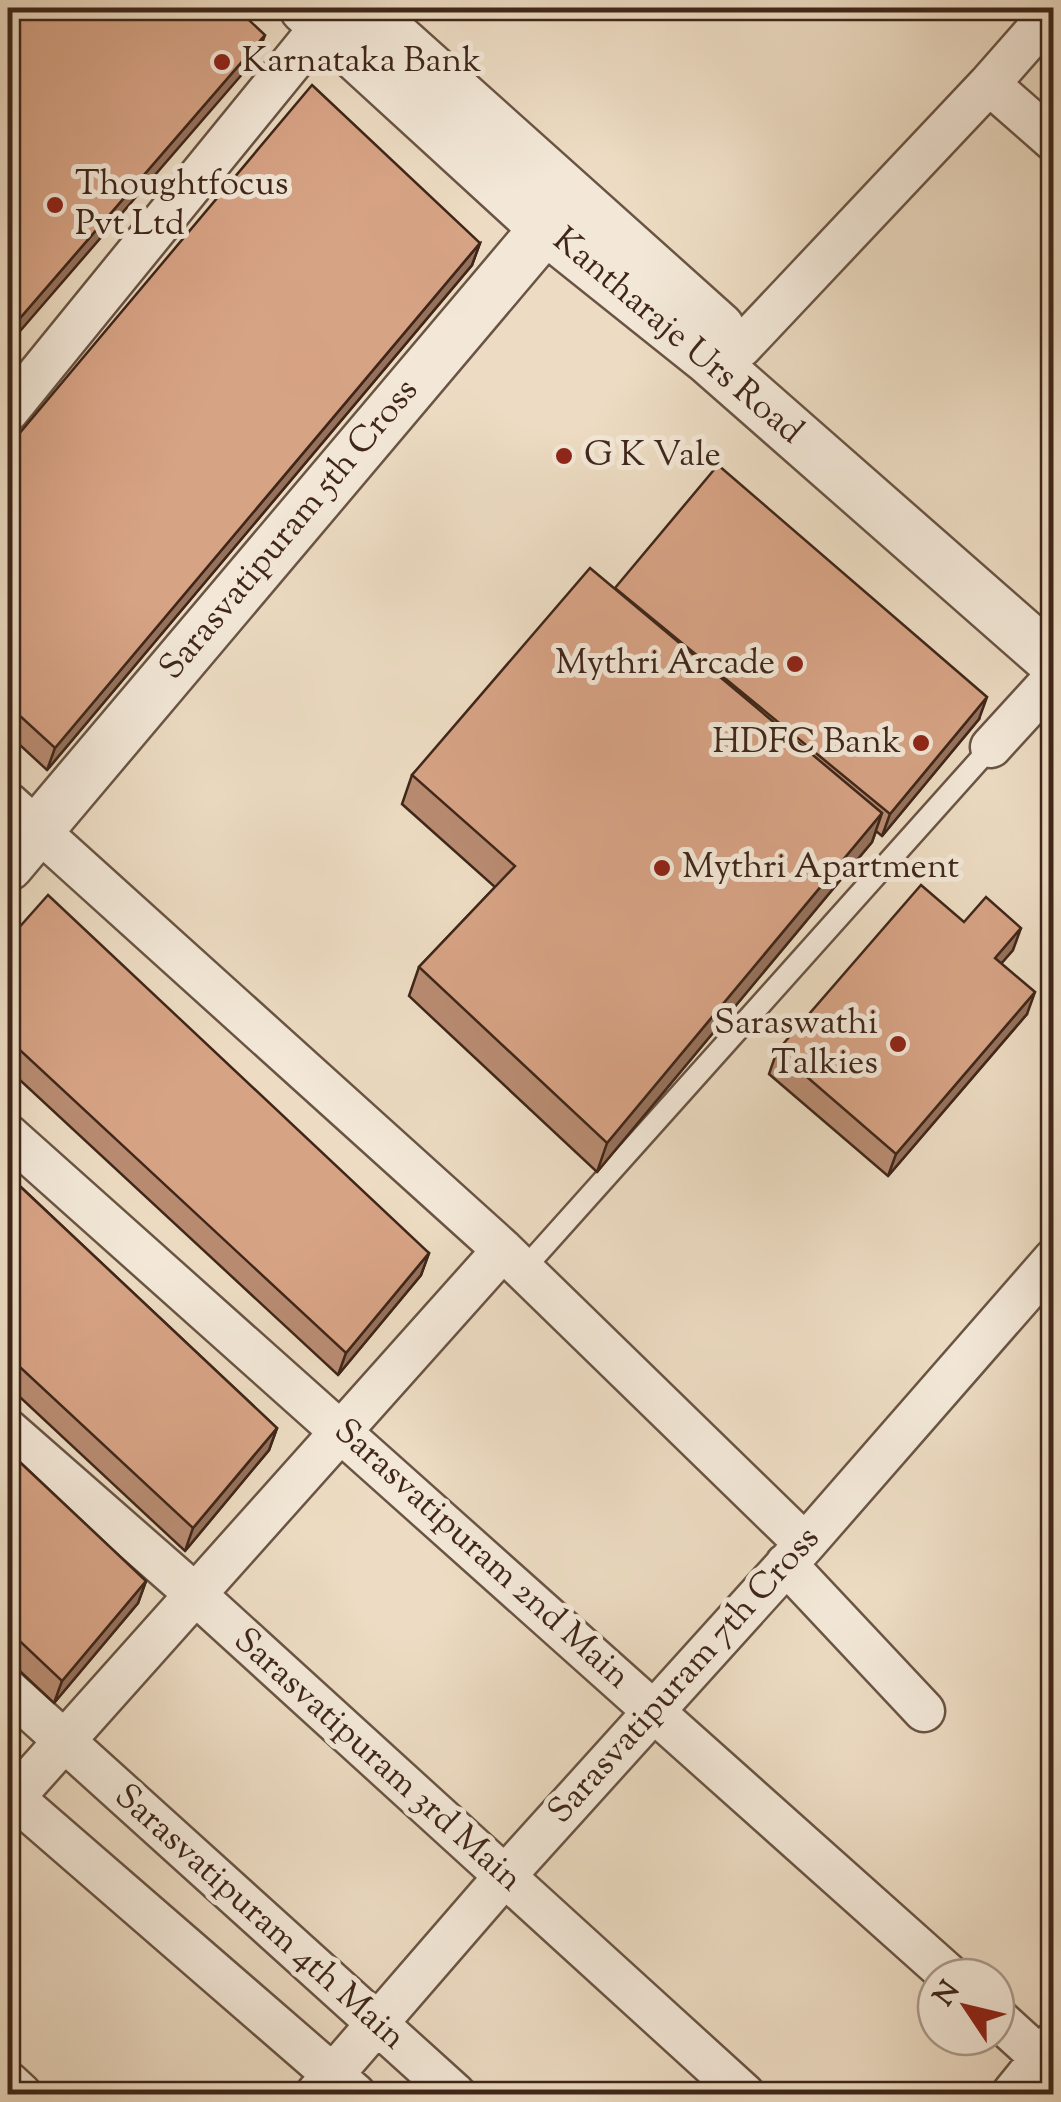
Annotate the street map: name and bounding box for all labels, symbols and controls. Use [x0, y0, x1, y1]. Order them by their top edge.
place label: Karnataka Bank [242, 37, 481, 88]
marker: Karnataka Bank [211, 51, 233, 73]
place label: Thoughtfocus Pvt Ltd [75, 160, 289, 251]
marker: Thoughtfocus Pvt Ltd [44, 194, 66, 216]
street label: Kantharaje Urs Road [540, 217, 814, 458]
street label: Sarasvatipuram 5th Cross [148, 368, 432, 692]
place label: G K Vale [584, 431, 721, 482]
marker: G K Vale [553, 445, 575, 467]
place label: Mythri Arcade [555, 639, 775, 690]
marker: Mythri Arcade [784, 653, 806, 675]
place label: HDFC Bank [713, 718, 901, 769]
marker: HDFC Bank [910, 732, 932, 754]
place label: Mythri Apartment [682, 843, 959, 894]
marker: Mythri Apartment [651, 857, 673, 879]
place label: Saraswathi Talkies [714, 999, 878, 1090]
marker: Saraswathi Talkies [887, 1033, 909, 1055]
street label: Sarasvatipuram 2nd Main [321, 1408, 641, 1702]
street label: Sarasvatipuram 7th Cross [537, 1516, 833, 1836]
street label: Sarasvatipuram 3rd Main [221, 1617, 533, 1905]
street label: Sarasvatipuram 4th Main [102, 1773, 416, 2063]
north arrow [916, 1957, 1016, 2057]
text: N [925, 1974, 971, 2015]

